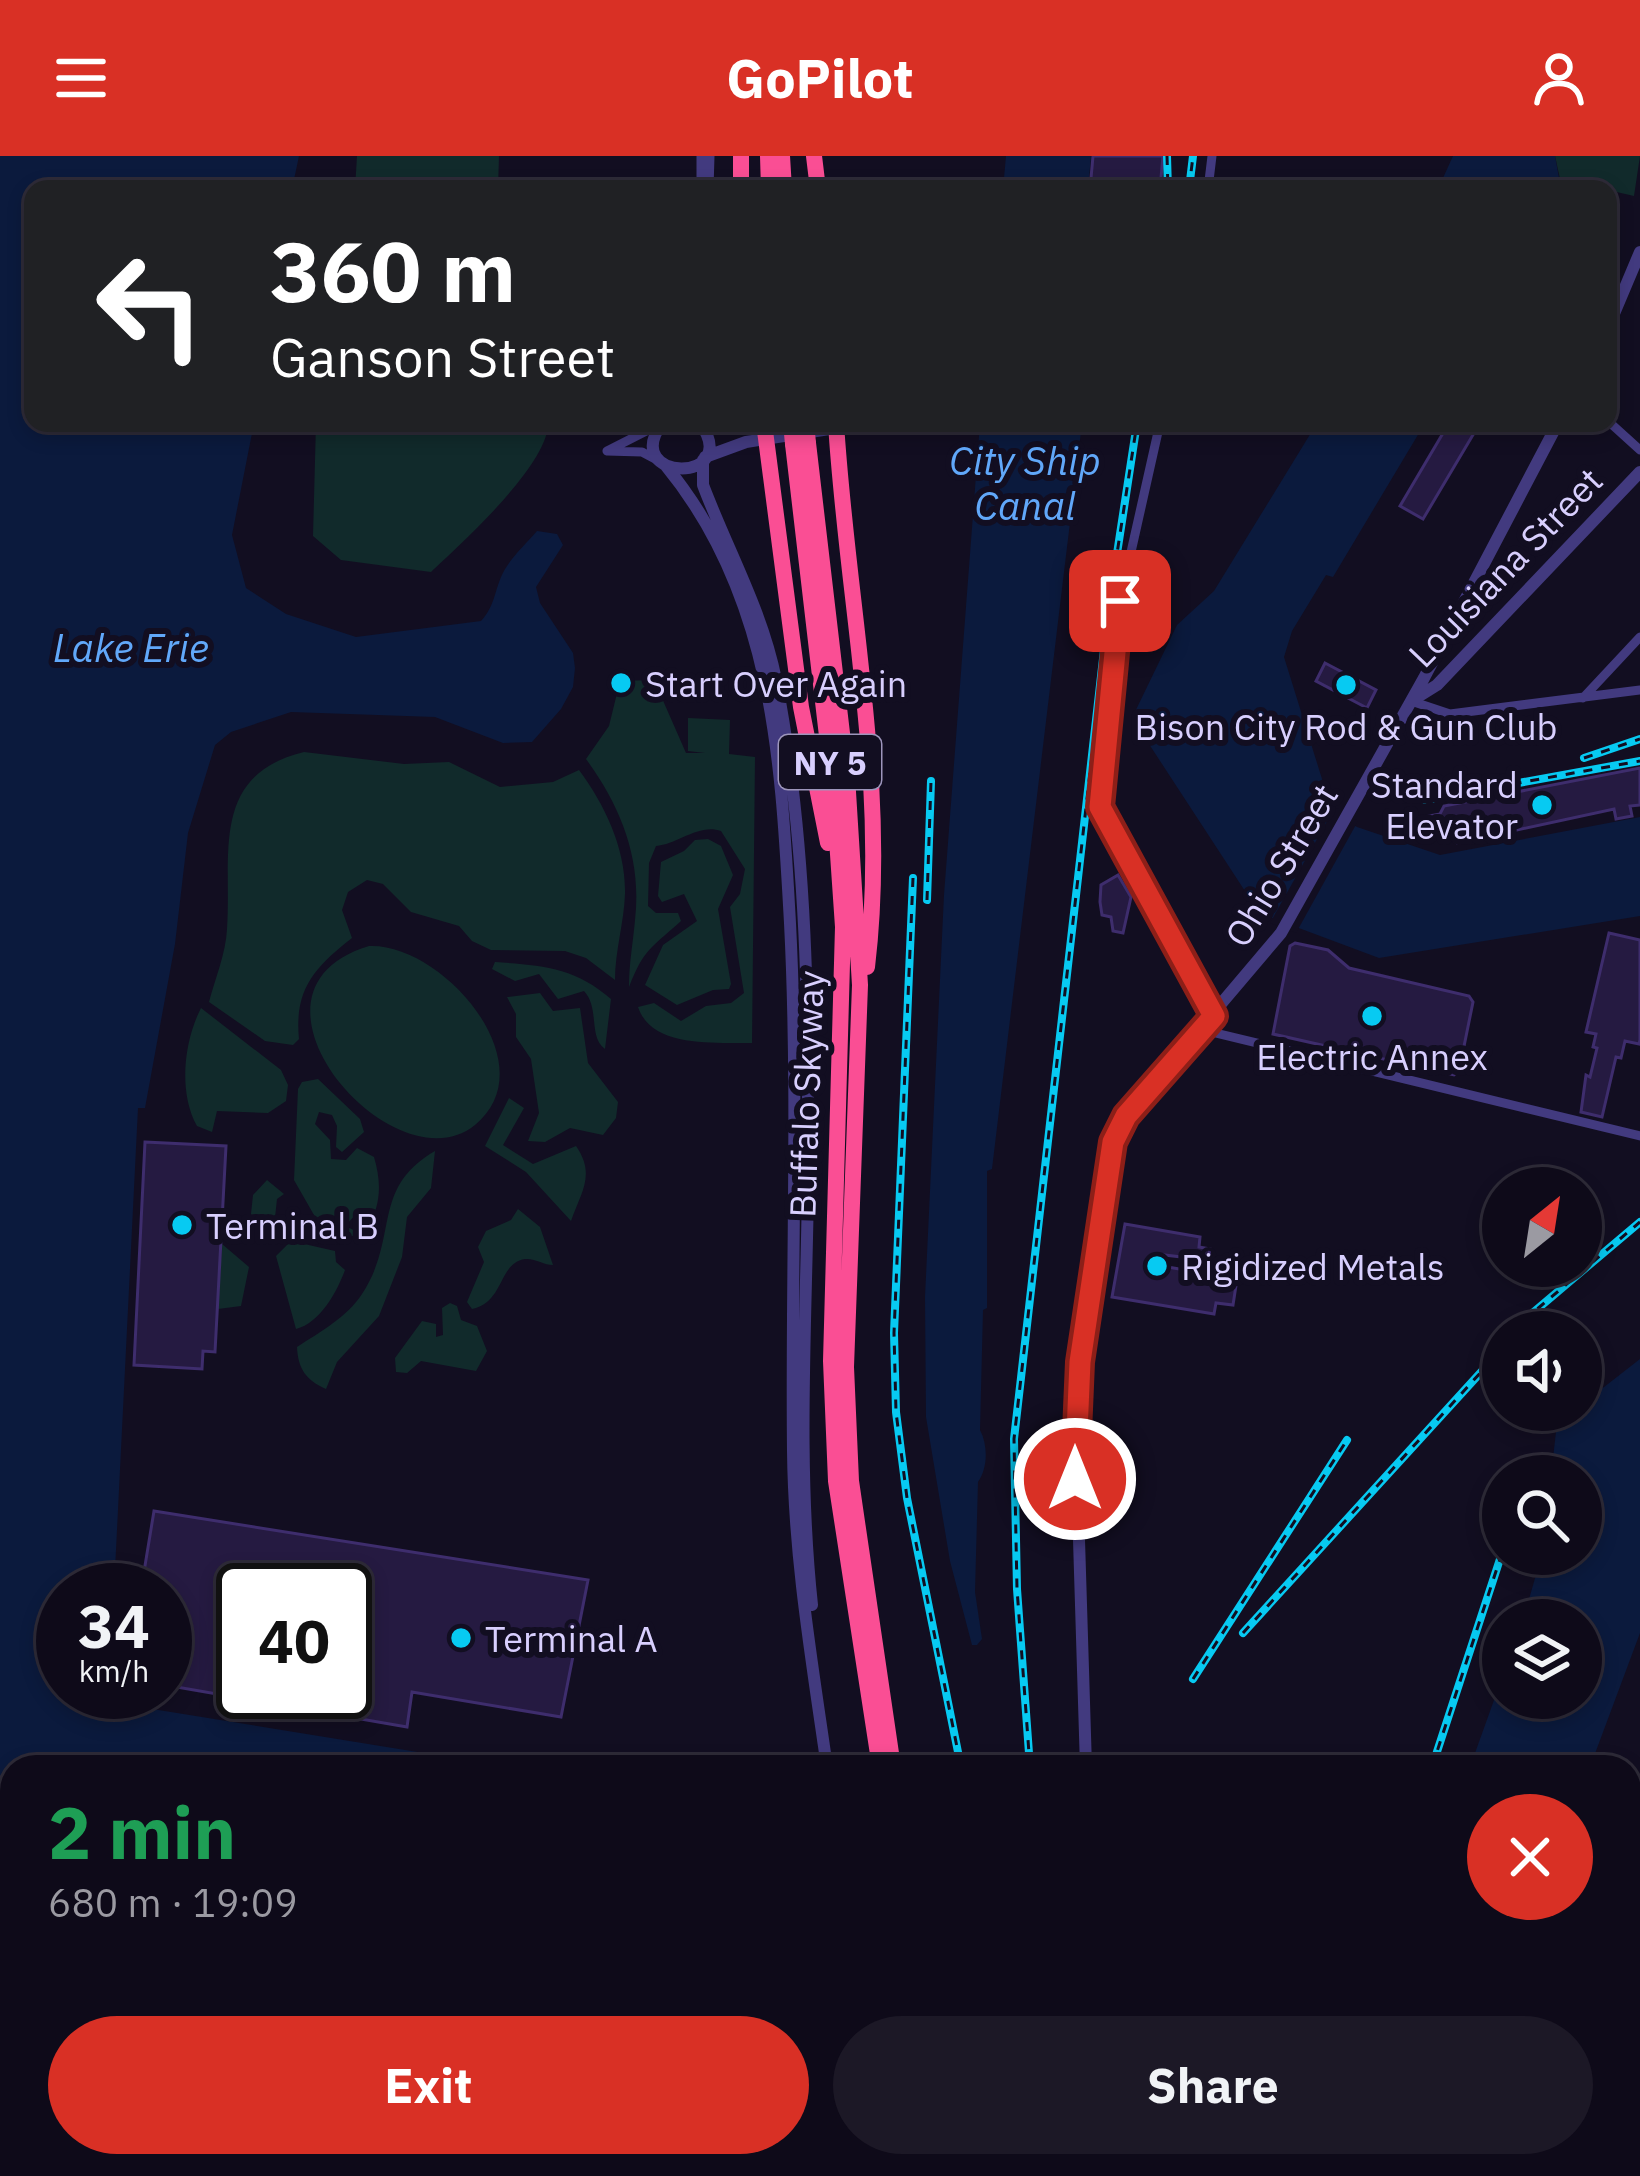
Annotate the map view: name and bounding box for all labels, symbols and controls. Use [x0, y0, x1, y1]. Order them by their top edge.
text: GoPilot [726, 43, 914, 113]
icon: menu [48, 45, 114, 111]
icon: person [1526, 45, 1592, 111]
text: 360 m [270, 216, 516, 325]
icon: left [72, 228, 228, 384]
text: Ganson Street [270, 322, 615, 392]
water label: City Ship Canal [949, 435, 1101, 531]
street label: Louisiana Street [1398, 457, 1612, 677]
pin [1069, 550, 1171, 652]
icon: arrive [1087, 568, 1153, 634]
water label: Lake Erie [53, 622, 209, 673]
place label: Start Over Again [645, 660, 907, 707]
marker: Start Over Again [608, 670, 634, 696]
marker: Bison City Rod & Gun Club [1333, 672, 1359, 698]
place label: Bison City Rod & Gun Club [1134, 703, 1558, 750]
road number: NY 5 [779, 735, 881, 789]
place label: Standard Elevator [1371, 761, 1518, 849]
street label: Ohio Street [1214, 775, 1348, 955]
marker: Standard Elevator [1529, 792, 1555, 818]
street label: Buffalo Skyway [778, 970, 834, 1218]
marker: Electric Annex [1359, 1003, 1385, 1029]
place label: Electric Annex [1256, 1033, 1488, 1080]
north arrow [1482, 1167, 1602, 1287]
map controls [1482, 1167, 1602, 1719]
place label: Terminal B [206, 1202, 379, 1249]
marker: Terminal B [169, 1212, 195, 1238]
place label: Rigidized Metals [1181, 1243, 1445, 1290]
marker: Rigidized Metals [1144, 1253, 1170, 1279]
button: sound [1482, 1311, 1602, 1431]
position arrow [1012, 1416, 1138, 1542]
button: search [1482, 1455, 1602, 1575]
speed limit sign: 40 [216, 1563, 372, 1719]
text: 34 [78, 1586, 150, 1665]
button: layers [1482, 1599, 1602, 1719]
place label: Terminal A [485, 1615, 658, 1662]
marker: Terminal A [448, 1625, 474, 1651]
text: km/h [79, 1651, 149, 1690]
text: 2 min [48, 1785, 236, 1879]
button: close [1467, 1794, 1593, 1920]
text: 680 m · 19:09 [48, 1877, 298, 1928]
button: Exit [48, 2016, 809, 2154]
button: Share [833, 2016, 1593, 2154]

